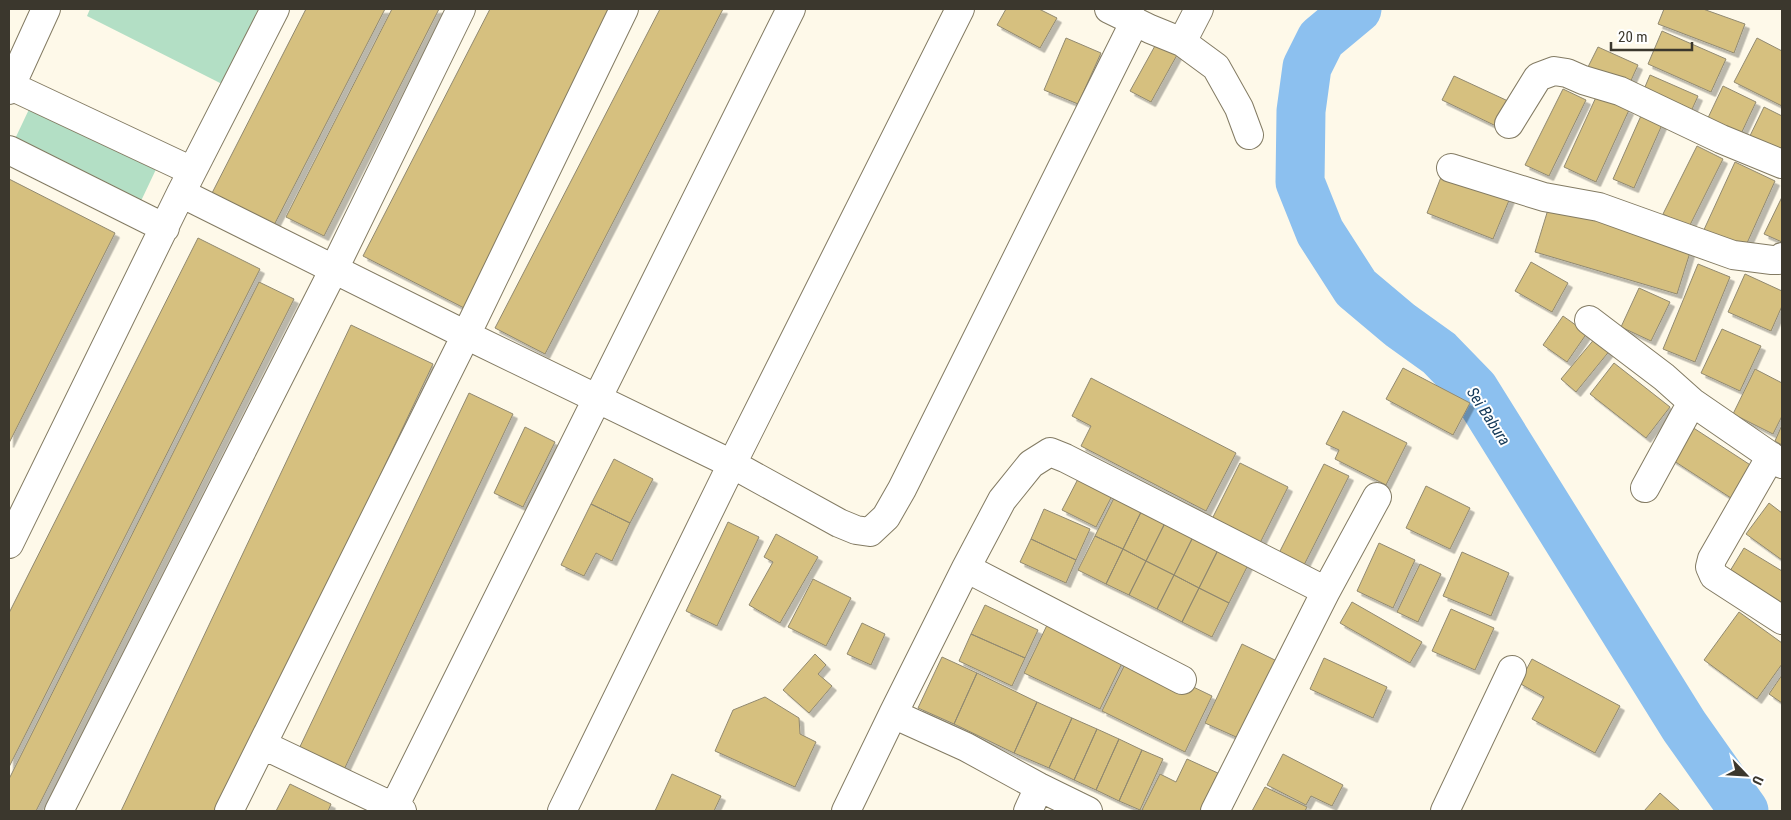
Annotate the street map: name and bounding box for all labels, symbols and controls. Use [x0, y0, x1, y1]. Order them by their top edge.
scale bar [1611, 20, 1692, 52]
text: 20 m [1618, 28, 1648, 46]
water label: Sei Babura [1463, 384, 1514, 449]
north arrow [1721, 750, 1771, 800]
text: U [1749, 773, 1767, 788]

